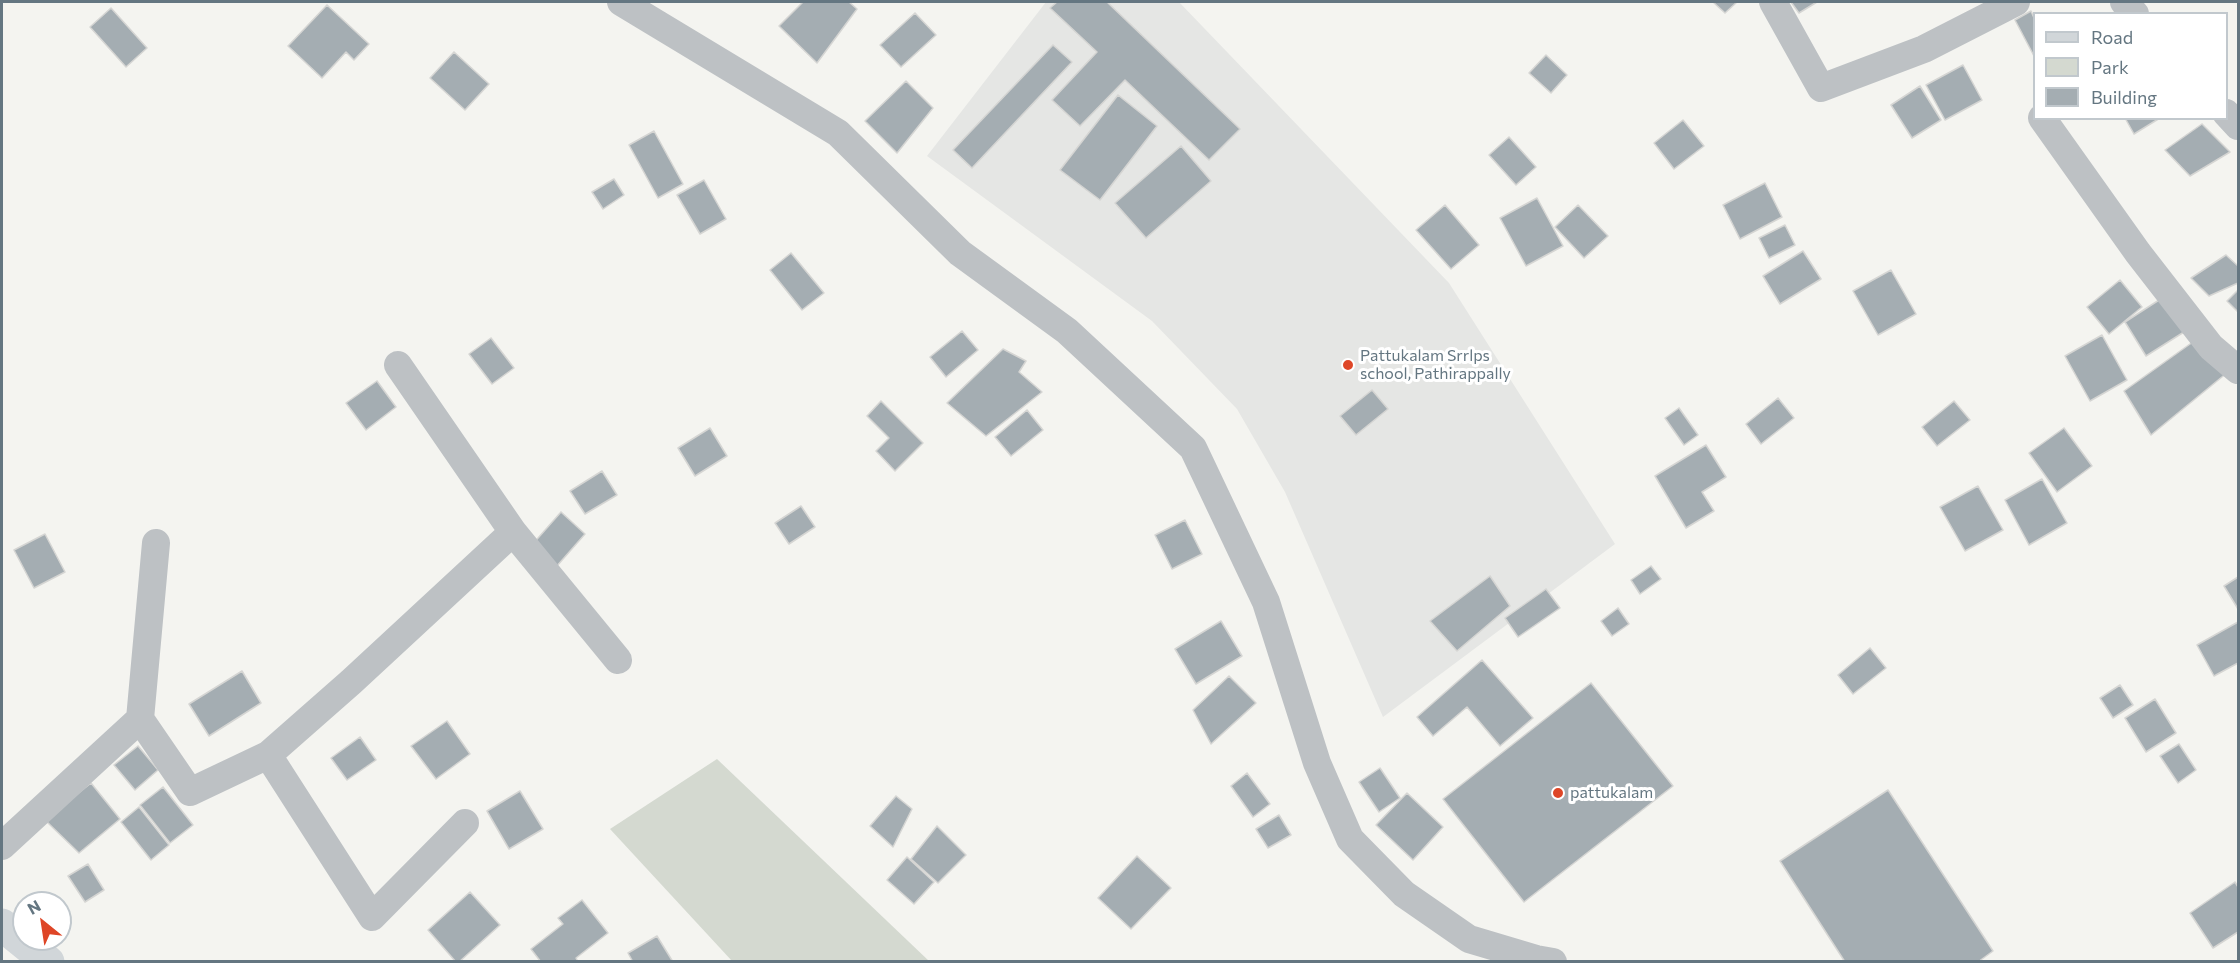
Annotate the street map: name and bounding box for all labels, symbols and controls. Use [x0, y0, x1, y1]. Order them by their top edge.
legend [2033, 12, 2228, 120]
text: Road [2091, 26, 2133, 48]
text: Park [2091, 56, 2129, 78]
text: Building [2091, 86, 2157, 108]
place label: Pattukalam Srrlps school, Pathirappally [1360, 346, 1511, 384]
marker: Pattukalam Srrlps school, Pathirappally [1341, 358, 1355, 372]
place label: pattukalam [1570, 783, 1653, 803]
marker: pattukalam [1551, 786, 1565, 800]
north arrow [12, 891, 72, 951]
text: N [24, 895, 44, 918]

